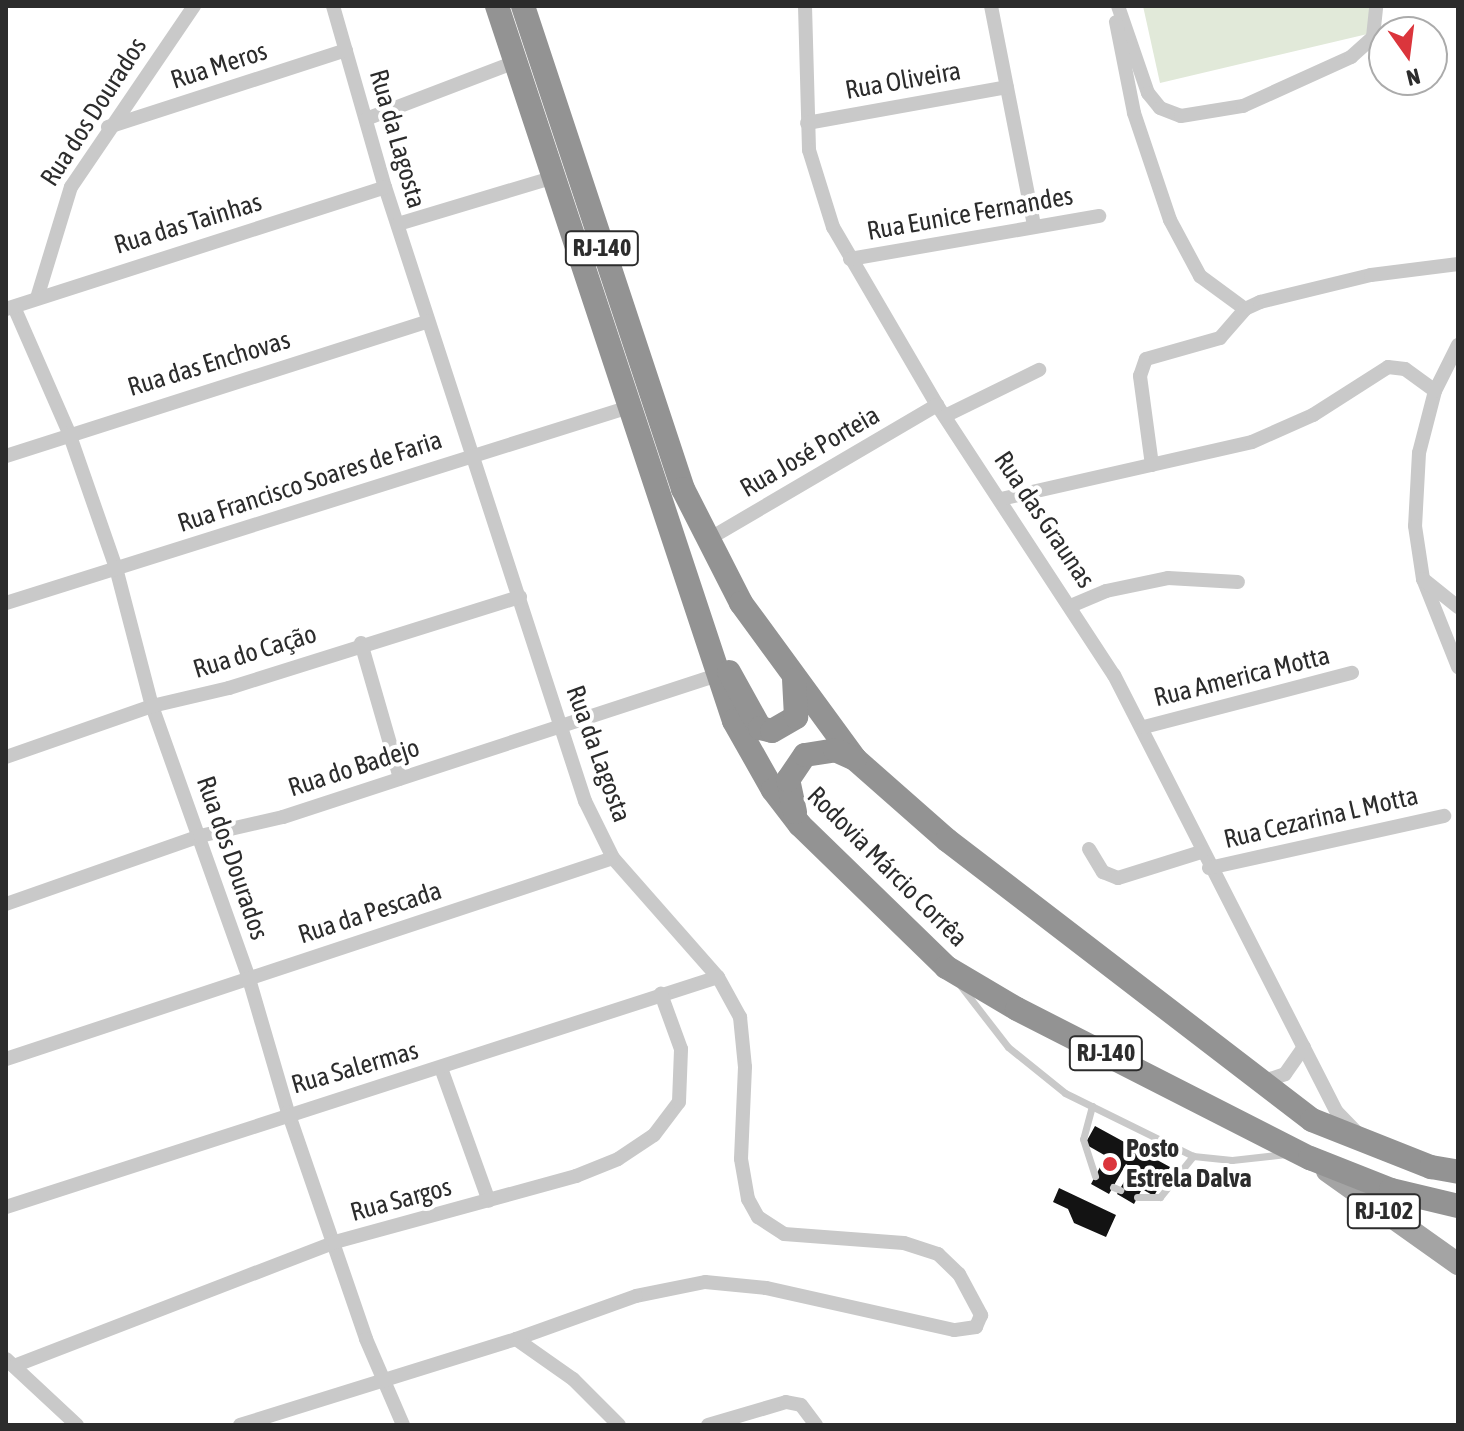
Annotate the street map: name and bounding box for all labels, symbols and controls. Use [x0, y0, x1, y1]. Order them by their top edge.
north arrow [1368, 16, 1448, 96]
street label: Rua dos Dourados [34, 32, 154, 192]
street label: Rua Meros [167, 36, 271, 96]
street label: Rua Oliveira [843, 56, 963, 106]
text: N [1404, 63, 1423, 92]
street label: Rua da Lagosta [362, 66, 432, 212]
street label: Rua Eunice Fernandes [865, 181, 1075, 247]
street label: Rua das Tainhas [111, 187, 265, 261]
road number: RJ-140 [564, 228, 640, 268]
street label: Rua das Enchovas [124, 325, 294, 403]
street label: Rua José Porteia [735, 400, 885, 504]
street label: Rua Francisco Soares de Faria [174, 425, 446, 539]
street label: Rua das Graunas [987, 446, 1101, 594]
street label: Rua do Cação [190, 619, 320, 685]
street label: Rua America Motta [1151, 640, 1333, 714]
street label: Rua da Lagosta [559, 681, 637, 827]
street label: Rua do Badejo [284, 732, 424, 804]
street label: Rua dos Dourados [189, 772, 275, 944]
street label: Rodovia Márcio Corrêa [800, 780, 974, 954]
street label: Rua Cezarina L Motta [1221, 780, 1421, 856]
street label: Rua da Pescada [294, 875, 446, 951]
road number: RJ-140 [1068, 1033, 1144, 1073]
street label: Rua Salermas [288, 1035, 422, 1101]
place label: Posto Estrela Dalva [1126, 1133, 1252, 1194]
marker: Posto Estrela Dalva [1101, 1155, 1119, 1173]
street label: Rua Sargos [347, 1172, 455, 1228]
road number: RJ-102 [1346, 1191, 1422, 1231]

